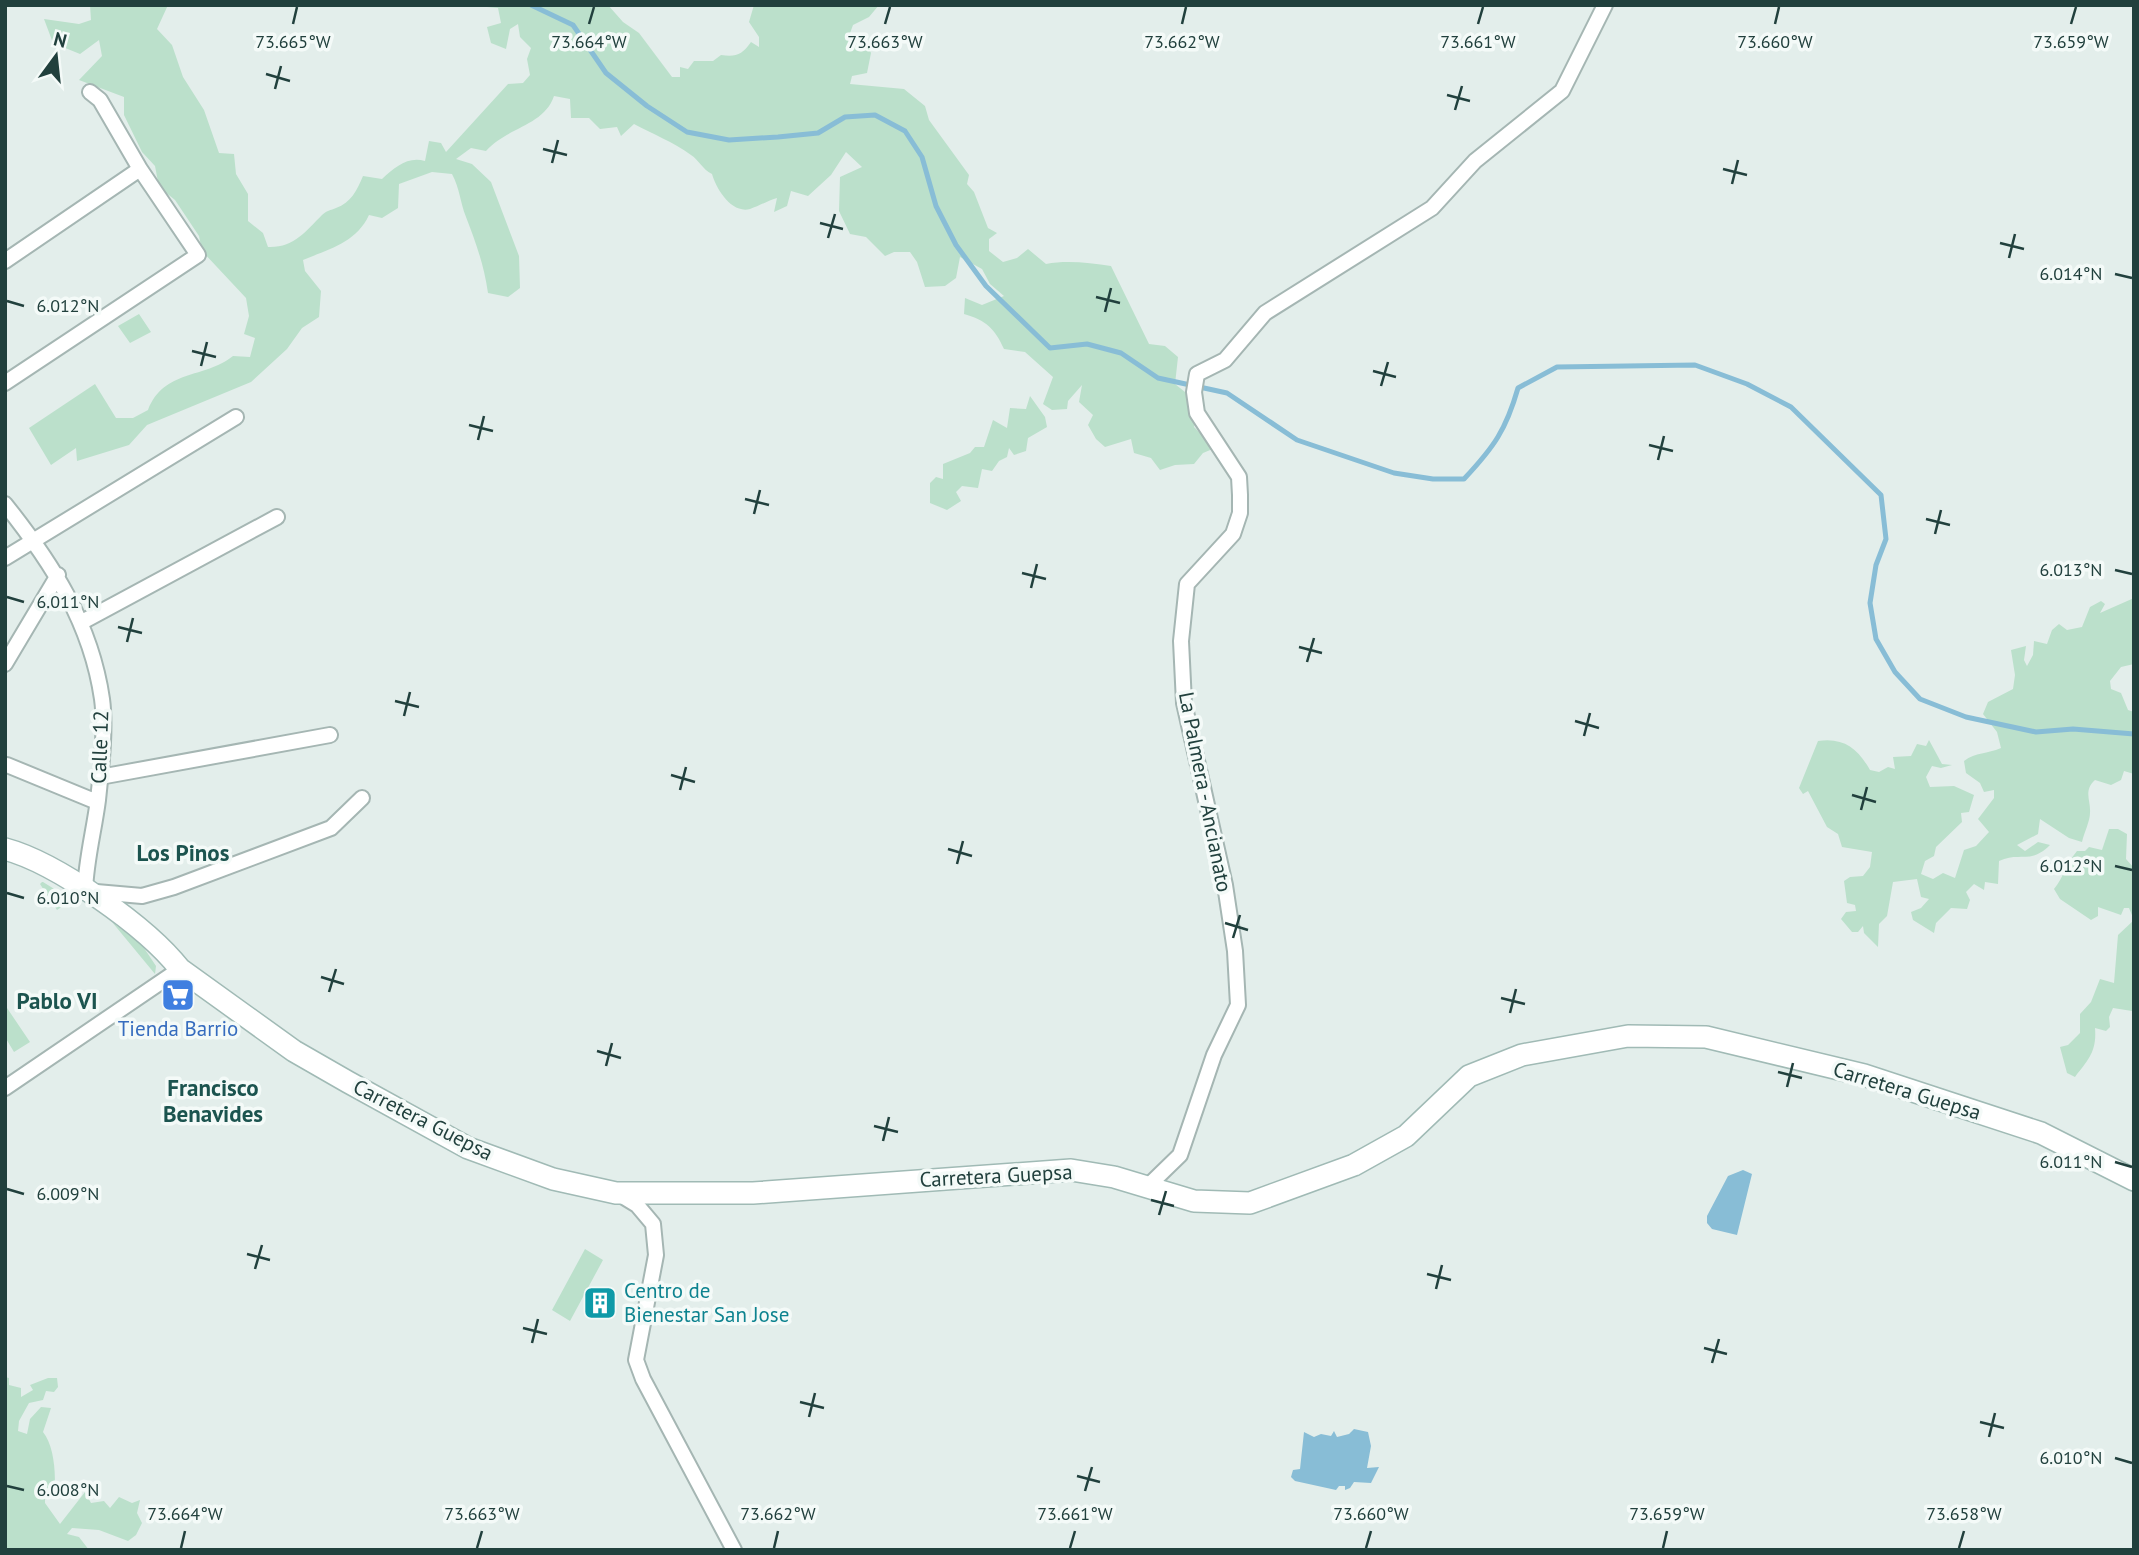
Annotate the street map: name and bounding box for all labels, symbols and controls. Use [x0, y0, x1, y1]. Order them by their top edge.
north arrow [21, 21, 91, 91]
text: N [51, 26, 70, 53]
text: 73.665°W [255, 30, 331, 53]
text: 73.664°W [551, 30, 627, 53]
text: 73.663°W [847, 30, 923, 53]
text: 73.662°W [1144, 30, 1220, 53]
text: 73.661°W [1440, 30, 1516, 53]
text: 73.660°W [1737, 30, 1813, 53]
text: 73.659°W [2033, 30, 2109, 53]
text: 6.014°N [2040, 262, 2102, 285]
text: 6.012°N [37, 294, 99, 317]
text: 6.013°N [2040, 558, 2102, 581]
text: 6.011°N [37, 590, 99, 613]
street label: La Palmera - Ancianato [1173, 690, 1238, 894]
street label: Calle 12 [85, 710, 114, 784]
district label: Los Pinos [137, 838, 230, 867]
text: 6.012°N [2040, 854, 2102, 877]
text: 6.010°N [37, 886, 99, 909]
supermarket icon: Tienda Barrio [159, 976, 197, 1014]
district label: Pablo VI [17, 986, 97, 1015]
place label: Tienda Barrio [118, 1015, 238, 1042]
street label: Carretera Guepsa [1830, 1055, 1984, 1126]
district label: Francisco Benavides [163, 1073, 263, 1128]
street label: Carretera Guepsa [349, 1073, 498, 1166]
text: 6.011°N [2040, 1150, 2102, 1173]
street label: Carretera Guepsa [919, 1158, 1073, 1193]
text: 6.009°N [37, 1182, 99, 1205]
place label: Centro de Bienestar San Jose [624, 1277, 789, 1328]
building icon: Centro de Bienestar San Jose [581, 1284, 619, 1322]
text: 6.010°N [2040, 1446, 2102, 1469]
text: 6.008°N [37, 1478, 99, 1501]
text: 73.664°W [147, 1502, 223, 1525]
text: 73.663°W [444, 1502, 520, 1525]
text: 73.662°W [740, 1502, 816, 1525]
text: 73.661°W [1037, 1502, 1113, 1525]
text: 73.660°W [1333, 1502, 1409, 1525]
text: 73.659°W [1629, 1502, 1705, 1525]
text: 73.658°W [1926, 1502, 2002, 1525]

